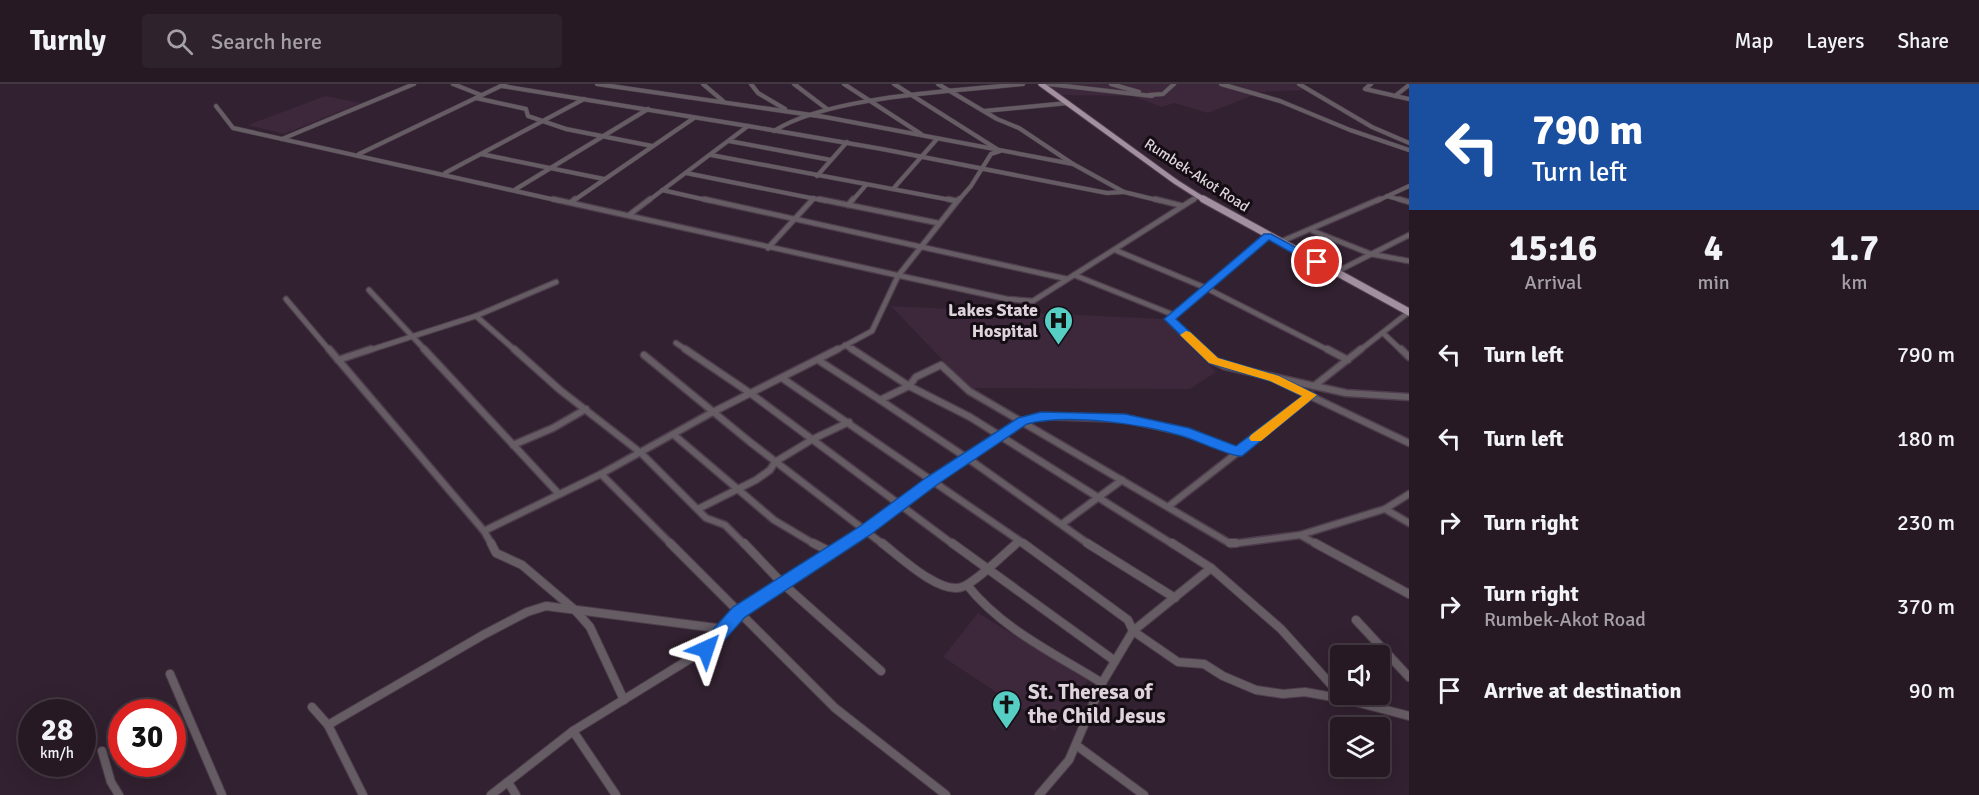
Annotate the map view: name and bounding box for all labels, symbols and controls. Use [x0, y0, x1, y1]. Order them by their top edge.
search box [142, 14, 562, 68]
text: Turnly [30, 24, 106, 58]
icon: search [163, 25, 196, 58]
text: Search here [211, 28, 322, 55]
text: Map [1735, 28, 1773, 54]
text: Layers [1806, 28, 1864, 54]
text: Share [1897, 28, 1949, 54]
text: 790 m [1532, 105, 1643, 156]
icon: left [1433, 108, 1511, 186]
street label: Rumbek-Akot Road [1141, 134, 1253, 216]
text: Turn left [1532, 156, 1627, 189]
text: 15:16 [1509, 226, 1597, 271]
text: 4 [1704, 226, 1723, 271]
text: 1.7 [1830, 226, 1879, 271]
pin [1291, 236, 1342, 287]
icon: arrive [1300, 245, 1333, 278]
text: Arrival [1524, 270, 1582, 295]
text: min [1697, 270, 1730, 295]
text: km [1841, 270, 1867, 295]
place label: Lakes State Hospital [948, 299, 1038, 342]
hospital icon: Lakes State Hospital [1043, 304, 1075, 346]
icon: left [1433, 338, 1466, 371]
text: Turn left [1484, 341, 1564, 368]
text: 790 m [1897, 341, 1955, 368]
icon: left [1433, 422, 1466, 455]
text: Turn left [1484, 425, 1564, 452]
text: 180 m [1897, 425, 1955, 452]
icon: right [1433, 506, 1466, 539]
text: Turn right [1484, 509, 1579, 536]
text: 230 m [1897, 509, 1955, 536]
text: Turn right [1484, 580, 1579, 607]
icon: right [1433, 590, 1466, 623]
text: 370 m [1897, 593, 1955, 620]
text: Rumbek-Akot Road [1484, 607, 1646, 632]
position arrow [674, 617, 738, 681]
map controls [1330, 645, 1390, 777]
button: sound [1330, 645, 1390, 705]
icon: arrive [1433, 674, 1466, 707]
text: Arrive at destination [1484, 677, 1681, 704]
text: 90 m [1909, 677, 1955, 704]
place label: St. Theresa of the Child Jesus [1027, 679, 1166, 729]
church icon: St. Theresa of the Child Jesus [991, 688, 1023, 730]
speed limit sign: 30 [108, 699, 186, 777]
text: 28 [41, 712, 73, 749]
button: layers [1330, 717, 1390, 777]
text: km/h [40, 744, 74, 762]

